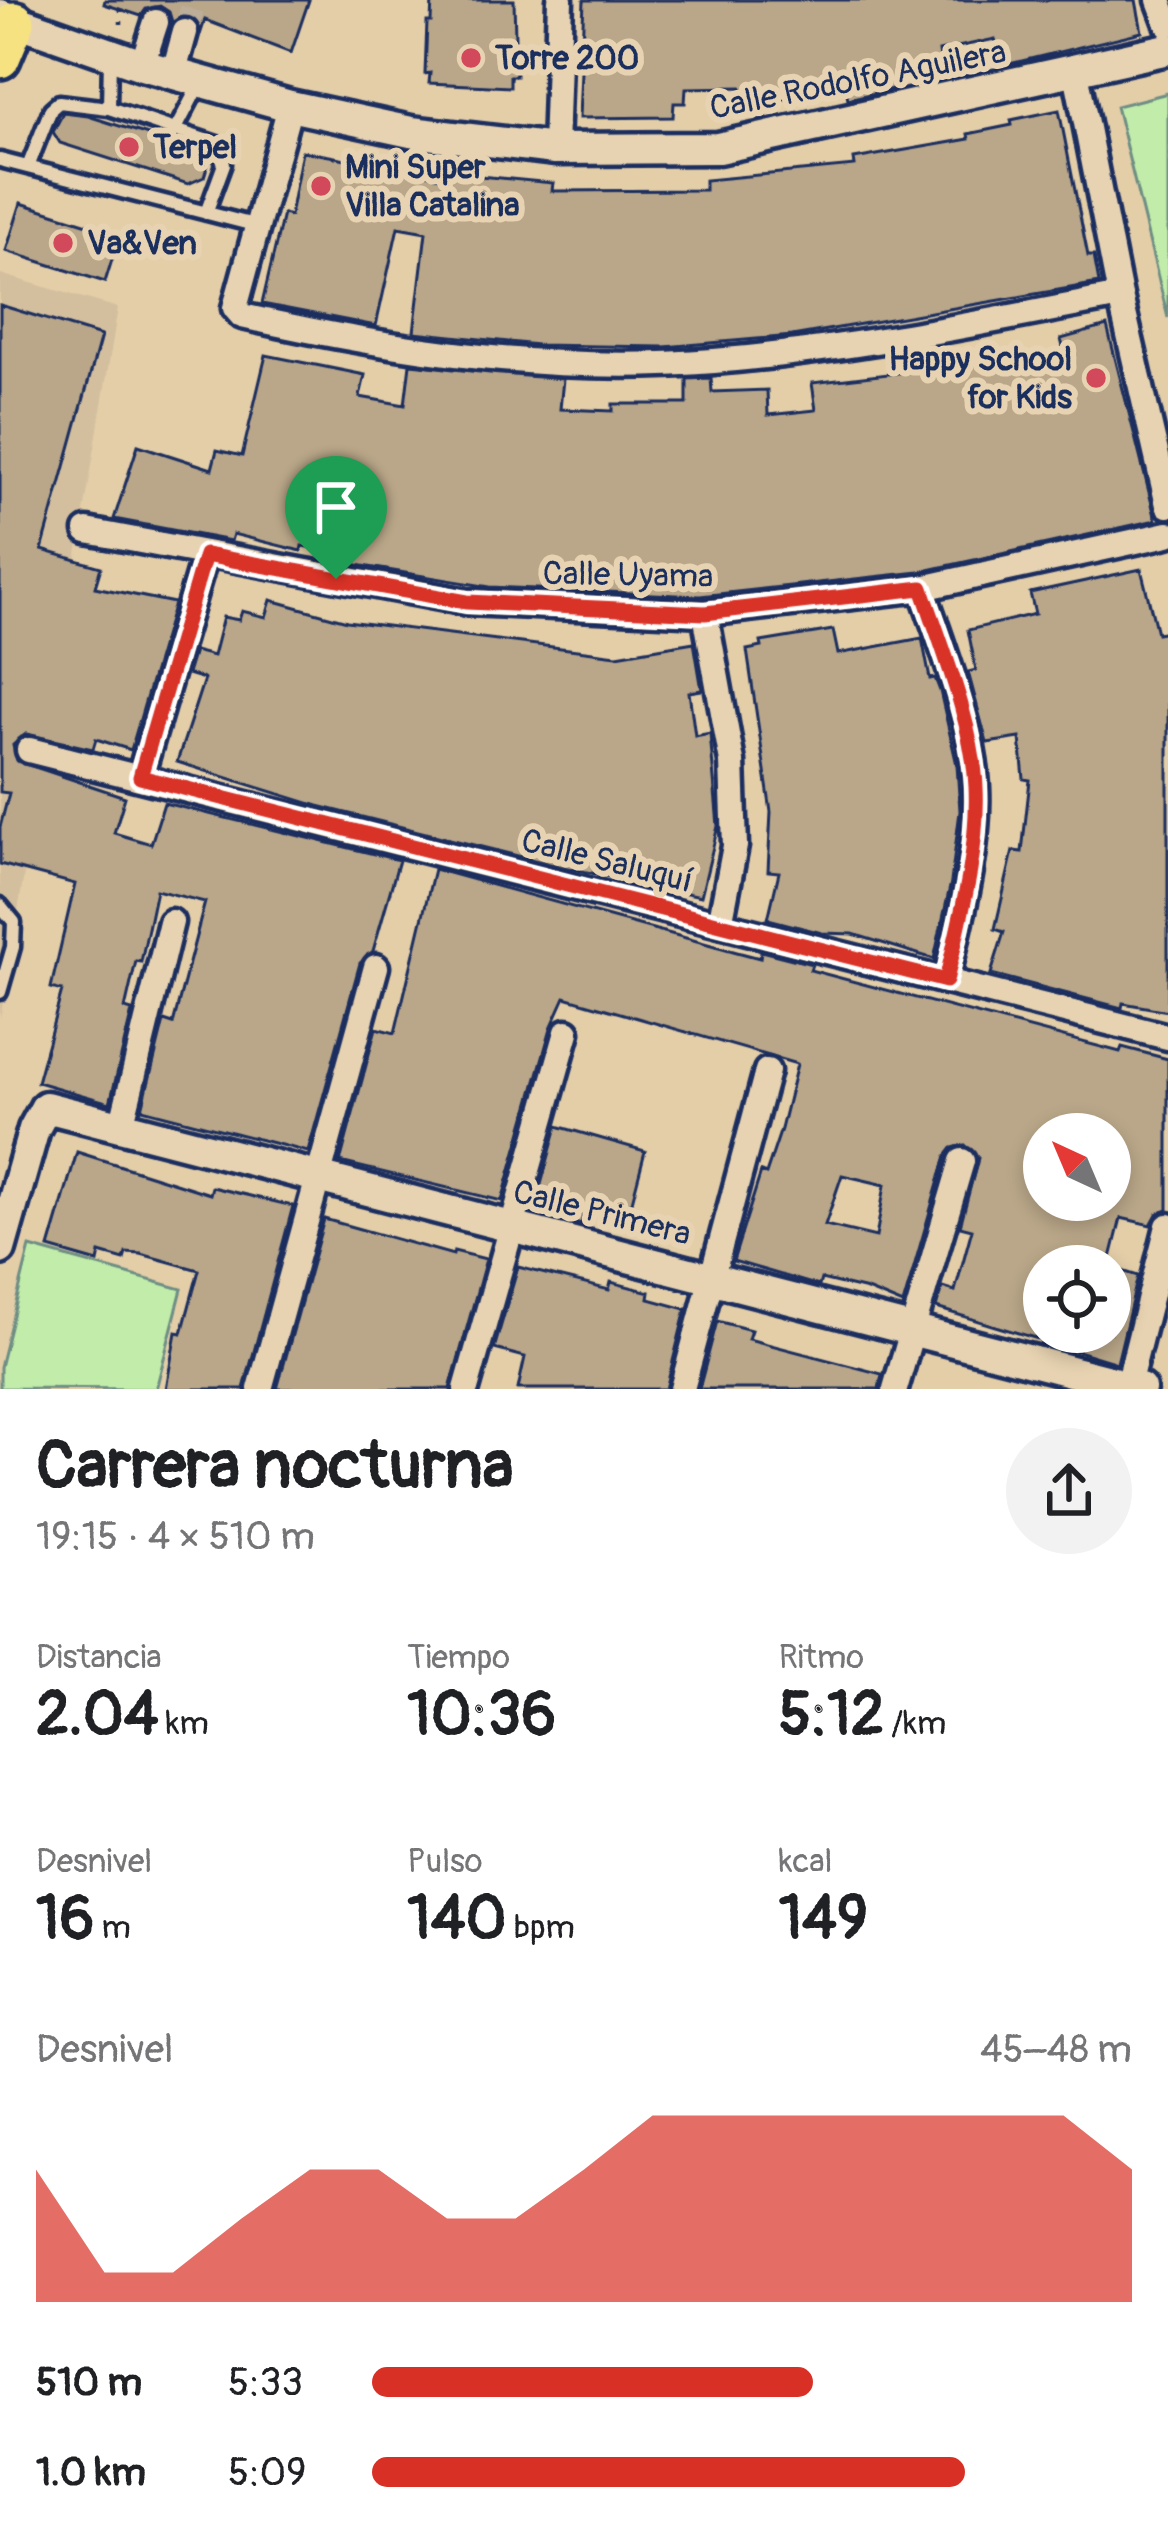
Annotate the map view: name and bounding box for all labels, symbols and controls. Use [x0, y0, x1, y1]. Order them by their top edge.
street label: Calle Rodolfo Aguilera [706, 31, 1010, 129]
place label: Torre 200 [494, 38, 639, 79]
marker: Torre 200 [458, 45, 484, 71]
place label: Terpel [152, 127, 237, 168]
marker: Terpel [116, 134, 142, 160]
place label: Mini Super Villa Catalina [345, 147, 520, 226]
marker: Mini Super Villa Catalina [308, 173, 334, 199]
place label: Va&Ven [87, 223, 197, 264]
marker: Va&Ven [50, 230, 76, 256]
place label: Happy School for Kids [889, 339, 1072, 418]
marker: Happy School for Kids [1083, 365, 1109, 391]
pin [285, 456, 387, 579]
icon: arrive [303, 474, 369, 540]
street label: Calle Uyama [542, 553, 714, 597]
street label: Calle Saluquí [517, 820, 697, 902]
north arrow [1023, 1113, 1131, 1221]
map controls [1023, 1113, 1131, 1353]
street label: Calle Primera [509, 1171, 695, 1255]
button: locate [1023, 1245, 1131, 1353]
text: Carrera nocturna [36, 1425, 513, 1508]
button: share [1006, 1428, 1132, 1554]
text: 19:15 · 4 × 510 m [36, 1512, 315, 1561]
text: Distancia [36, 1637, 162, 1678]
text: Tiempo [407, 1637, 510, 1678]
text: Ritmo [779, 1637, 864, 1678]
text: 2.04 [36, 1678, 158, 1753]
text: 10:36 [407, 1678, 556, 1753]
text: 5:12 [779, 1678, 884, 1753]
text: km [158, 1703, 209, 1744]
text: /km [884, 1703, 946, 1744]
text: Desnivel [36, 1841, 152, 1882]
text: Pulso [407, 1841, 482, 1882]
text: kcal [779, 1841, 832, 1882]
text: 16 [36, 1882, 94, 1957]
text: 140 [407, 1882, 507, 1957]
text: 149 [779, 1882, 868, 1957]
text: m [94, 1907, 131, 1948]
text: bpm [507, 1907, 575, 1948]
text: Desnivel [36, 2025, 173, 2074]
text: 45–48 m [980, 2025, 1132, 2074]
text: 510 m [36, 2358, 142, 2407]
text: 5:33 [228, 2358, 303, 2407]
text: 1.0 km [36, 2448, 146, 2497]
text: 5:09 [228, 2448, 306, 2497]

